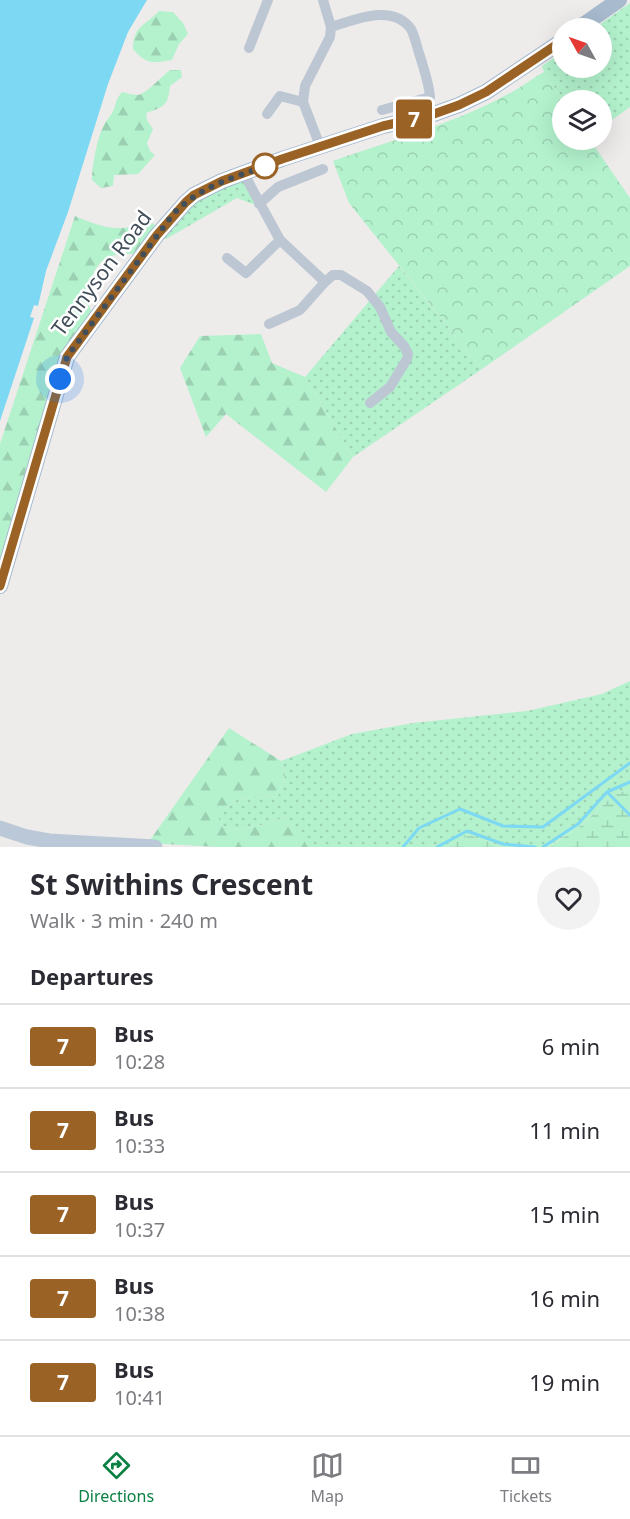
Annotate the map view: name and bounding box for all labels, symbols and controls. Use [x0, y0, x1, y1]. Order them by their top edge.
north arrow [552, 18, 612, 78]
map controls [552, 18, 612, 150]
button: layers [552, 90, 612, 150]
line badge: 7 [394, 100, 434, 138]
text: 7 [408, 105, 420, 133]
unlabelled marker [252, 153, 278, 179]
street label: Tennyson Road [45, 205, 157, 341]
your location [45, 364, 75, 394]
text: St Swithins Crescent [30, 865, 313, 903]
button: heart [537, 867, 600, 930]
text: Walk · 3 min · 240 m [30, 907, 218, 934]
text: Departures [30, 961, 154, 991]
text: Bus [114, 1018, 154, 1048]
text: 6 min [542, 1031, 600, 1061]
text: 7 [57, 1032, 69, 1060]
text: 10:28 [114, 1048, 165, 1075]
text: Bus [114, 1102, 154, 1132]
text: 11 min [529, 1115, 600, 1145]
text: 7 [57, 1116, 69, 1144]
text: 10:33 [114, 1132, 165, 1159]
text: Bus [114, 1186, 154, 1216]
text: 15 min [529, 1199, 600, 1229]
text: 7 [57, 1200, 69, 1228]
text: 10:37 [114, 1216, 165, 1243]
text: Bus [114, 1270, 154, 1300]
text: 16 min [529, 1283, 600, 1313]
text: 7 [57, 1284, 69, 1312]
text: 10:38 [114, 1300, 165, 1327]
text: Bus [114, 1354, 154, 1384]
text: 19 min [529, 1367, 600, 1397]
text: 7 [57, 1368, 69, 1396]
text: 10:41 [114, 1384, 165, 1411]
tab: Directions [78, 1449, 154, 1507]
tab: Map [310, 1449, 344, 1507]
tab: Tickets [500, 1449, 552, 1507]

